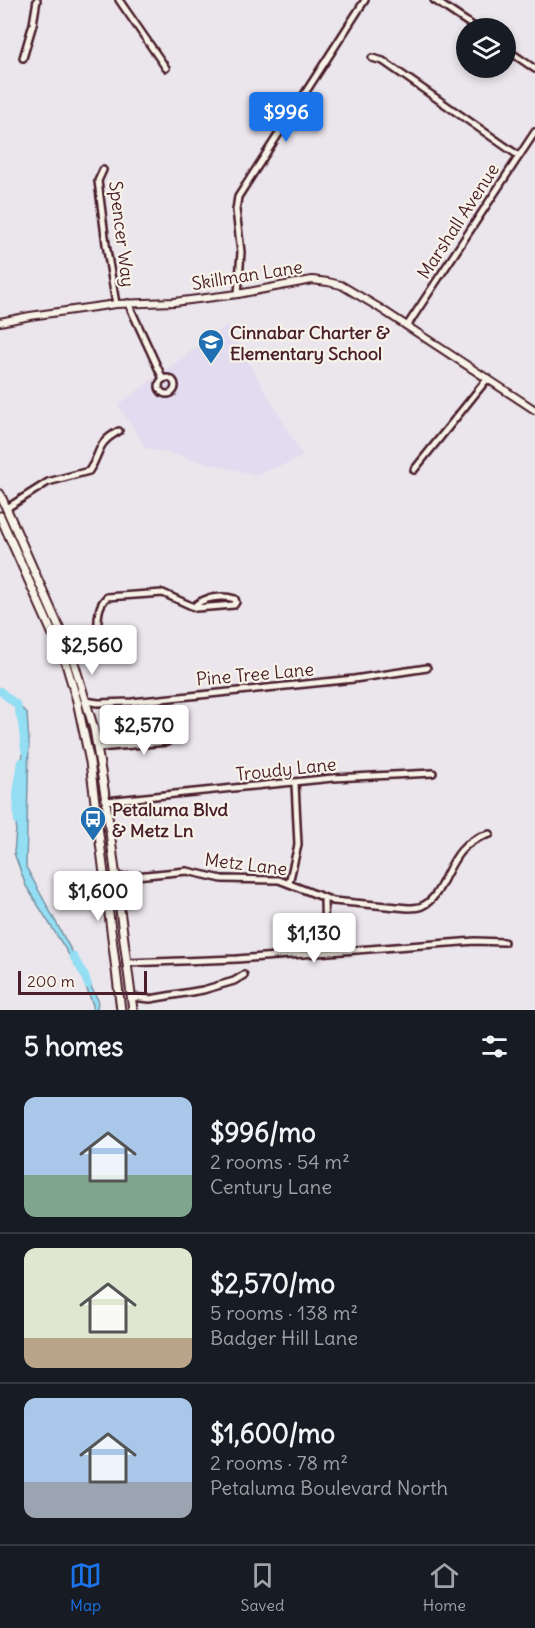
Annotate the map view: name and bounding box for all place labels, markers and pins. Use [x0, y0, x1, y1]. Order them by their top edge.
pin: $996 [250, 92, 322, 143]
place label: Cinnabar Charter & Elementary School [230, 321, 390, 365]
school or university icon: Cinnabar Charter & Elementary School [196, 327, 226, 365]
pin: $2,560 [43, 625, 141, 676]
pin: $2,570 [95, 705, 193, 756]
place label: Petaluma Blvd & Metz Ln [112, 798, 229, 842]
bus stop icon: Petaluma Blvd & Metz Ln [78, 804, 108, 842]
pin: $1,600 [49, 871, 147, 922]
pin: $1,130 [265, 913, 363, 964]

